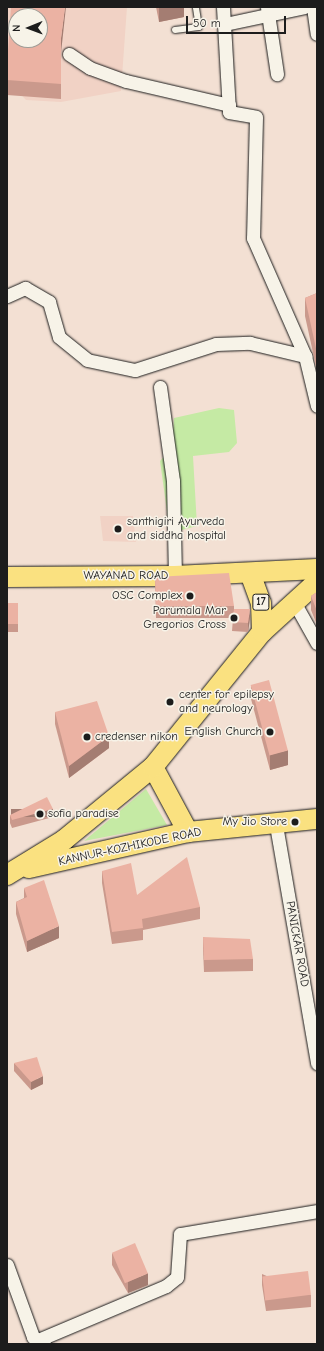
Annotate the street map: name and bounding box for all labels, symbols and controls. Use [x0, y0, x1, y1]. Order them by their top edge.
north arrow [8, 8, 48, 48]
scale bar [188, 8, 288, 34]
text: 50 m [193, 16, 221, 30]
text: N [10, 24, 23, 32]
place label: santhigiri Ayurveda and siddha hospital [127, 515, 226, 543]
marker: santhigiri Ayurveda and siddha hospital [112, 523, 124, 535]
street label: WAYANAD ROAD [84, 569, 168, 583]
place label: OSC Complex [112, 589, 182, 603]
marker: OSC Complex [185, 591, 195, 601]
road number: 17 [252, 593, 270, 611]
place label: Parumala Mar Gregorios Cross [143, 604, 226, 632]
marker: Parumala Mar Gregorios Cross [229, 613, 239, 623]
place label: center for epilepsy and neurology [179, 688, 274, 716]
marker: center for epilepsy and neurology [164, 696, 176, 708]
place label: English Church [184, 725, 262, 739]
marker: English Church [265, 727, 275, 737]
place label: credenser nikon [95, 730, 178, 744]
marker: credenser nikon [82, 732, 92, 742]
place label: sofia paradise [48, 807, 119, 821]
marker: sofia paradise [35, 809, 45, 819]
place label: My Jio Store [222, 815, 287, 829]
marker: My Jio Store [290, 817, 300, 827]
street label: KANNUR-KOZHIKODE ROAD [57, 825, 203, 869]
street label: PANICKAR ROAD [282, 900, 312, 988]

